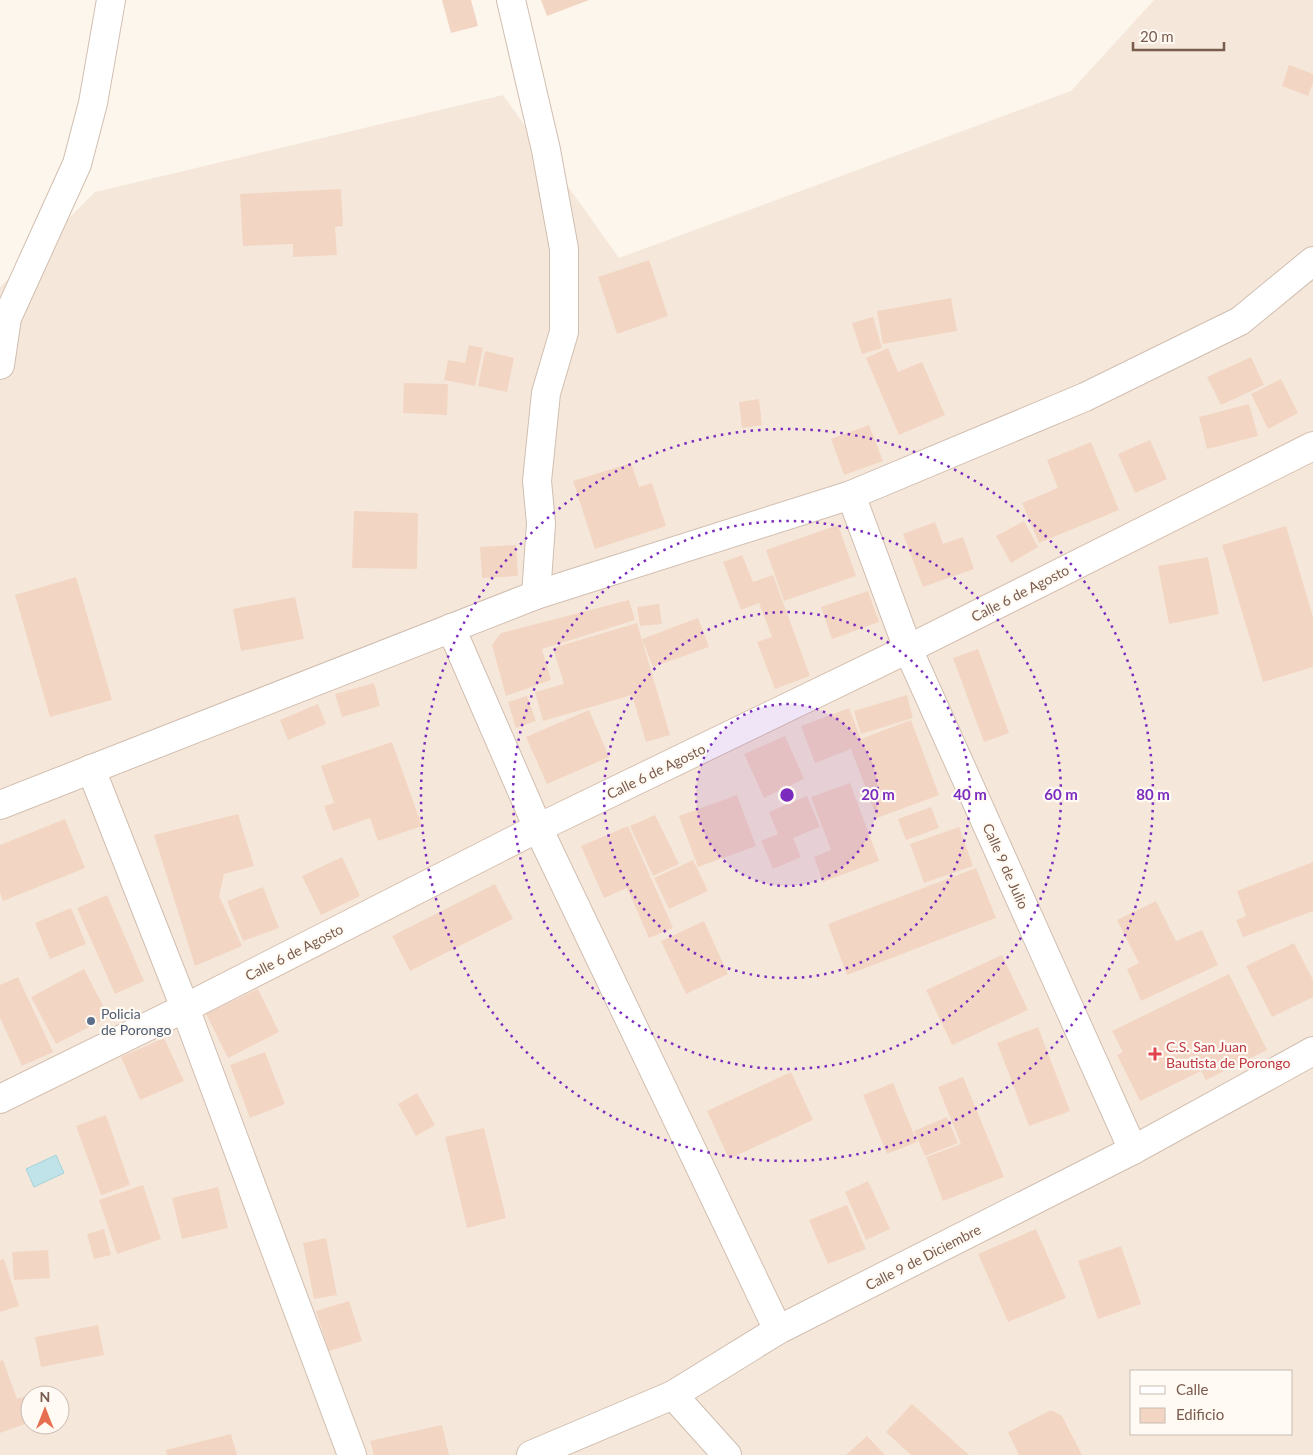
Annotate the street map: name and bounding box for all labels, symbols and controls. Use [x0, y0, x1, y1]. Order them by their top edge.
scale bar [1133, 20, 1224, 52]
text: 20 m [1140, 27, 1174, 45]
street label: Calle 6 de Agosto [968, 561, 1072, 625]
street label: Calle 6 de Agosto [604, 740, 708, 802]
text: 20 m [861, 785, 895, 803]
text: 40 m [953, 785, 987, 803]
text: 60 m [1044, 785, 1078, 803]
text: 80 m [1136, 785, 1170, 803]
centre of rings [778, 786, 796, 804]
street label: Calle 9 de Julio [979, 820, 1033, 912]
street label: Calle 6 de Agosto [242, 920, 346, 984]
place label: Policia de Porongo [101, 1005, 172, 1038]
marker: Policia de Porongo [85, 1015, 97, 1027]
place label: C.S. San Juan Bautista de Porongo [1166, 1038, 1290, 1071]
marker: C.S. San Juan Bautista de Porongo [1148, 1047, 1162, 1061]
street label: Calle 9 de Diciembre [862, 1221, 984, 1293]
legend [1130, 1370, 1293, 1435]
text: Calle [1176, 1380, 1209, 1398]
north arrow [20, 1385, 70, 1435]
text: N [40, 1388, 50, 1405]
text: Edificio [1176, 1405, 1224, 1423]

